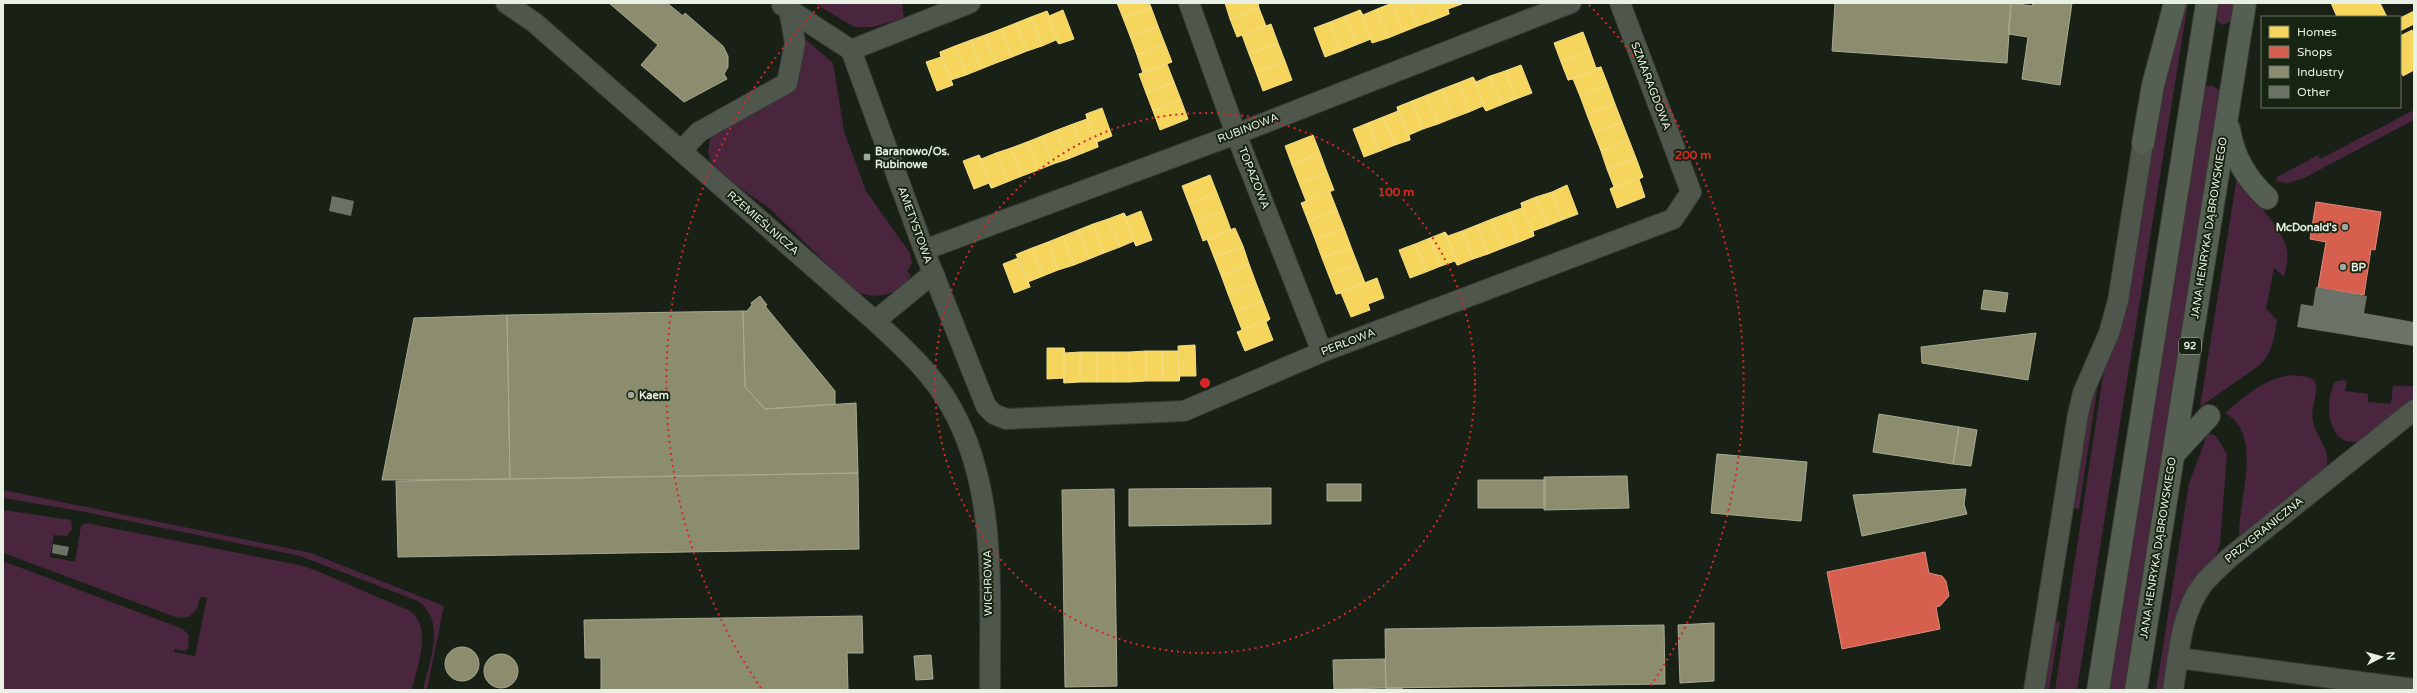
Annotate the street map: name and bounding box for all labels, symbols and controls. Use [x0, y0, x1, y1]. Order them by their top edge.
legend [2261, 16, 2401, 108]
text: Homes [2297, 25, 2337, 39]
street label: SZMARAGDOWA [1628, 40, 1674, 132]
text: Shops [2297, 45, 2332, 59]
text: Industry [2297, 65, 2344, 79]
text: Other [2297, 85, 2330, 99]
street label: RUBINOWA [1216, 110, 1280, 146]
street label: JANA HENRYKA DĄBROWSKIEGO [2188, 136, 2230, 320]
place label: Baranowo/Os. Rubinowe [875, 145, 950, 171]
street label: TOPAZOWA [1236, 145, 1272, 211]
text: 200 m [1675, 148, 1711, 162]
marker: Baranowo/Os. Rubinowe [862, 152, 872, 162]
street label: AMETYSTOWA [895, 185, 935, 265]
text: 100 m [1378, 185, 1414, 199]
street label: RZEMIEŚLNICZA [725, 188, 802, 258]
place label: McDonald's [2276, 221, 2338, 234]
marker: McDonald's [2340, 222, 2350, 232]
place label: BP [2351, 261, 2367, 274]
marker: BP [2338, 262, 2348, 272]
street label: PERŁOWA [1319, 326, 1377, 358]
road number: 92 [2179, 338, 2201, 354]
centre of rings [1198, 376, 1212, 390]
place label: Kaem [639, 389, 669, 402]
marker: Kaem [626, 390, 636, 400]
street label: JANA HENRYKA DĄBROWSKIEGO [2137, 456, 2179, 640]
street label: PRZYGRANICZNA [2222, 494, 2306, 566]
street label: WICHROWA [981, 550, 995, 616]
north arrow [2361, 637, 2401, 677]
text: N [2384, 651, 2397, 661]

